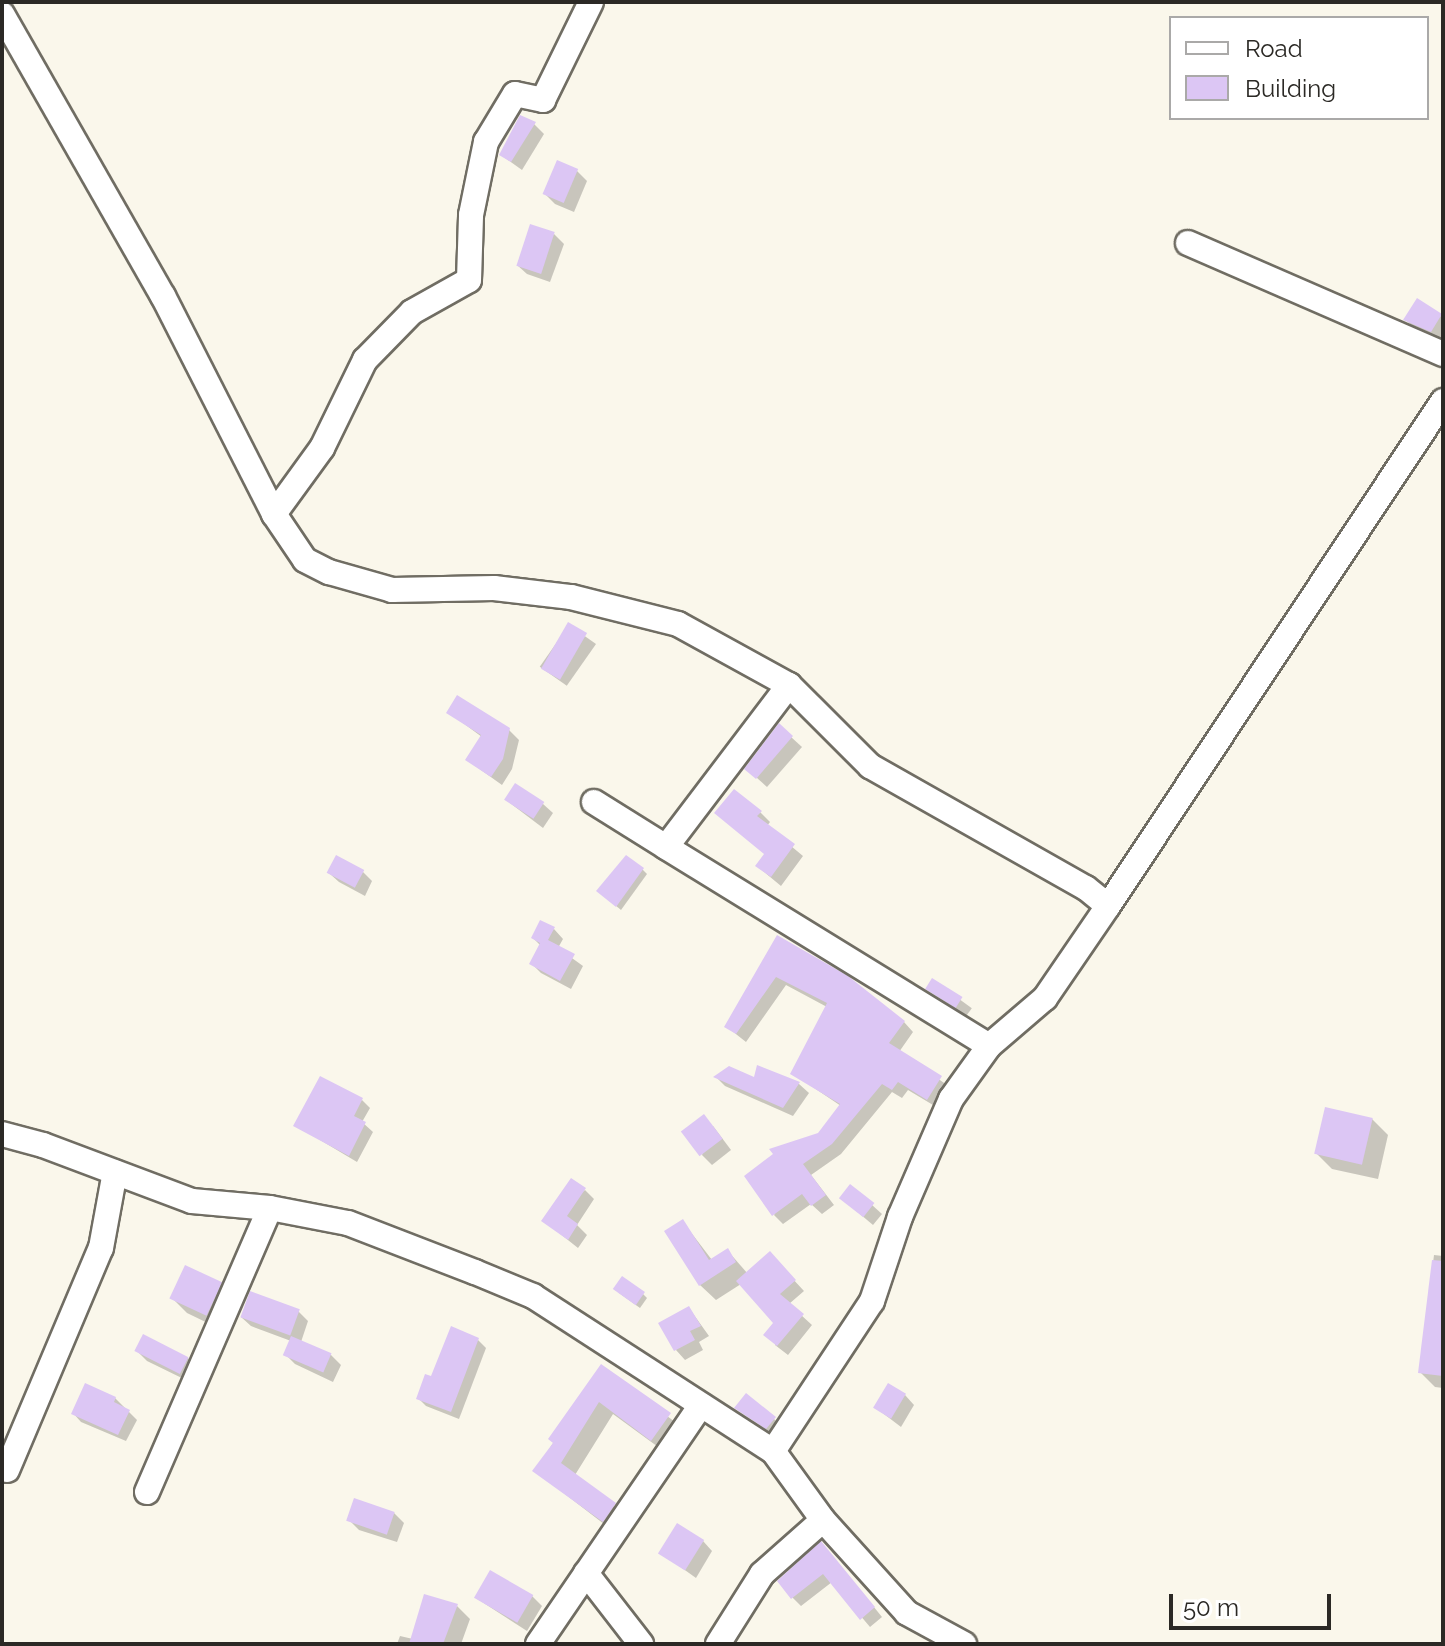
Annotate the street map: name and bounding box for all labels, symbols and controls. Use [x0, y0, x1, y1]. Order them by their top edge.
legend [1169, 16, 1429, 120]
text: Road [1245, 34, 1303, 63]
text: Building [1245, 74, 1336, 103]
scale bar [1173, 1578, 1335, 1628]
text: 50 m [1183, 1593, 1239, 1622]

